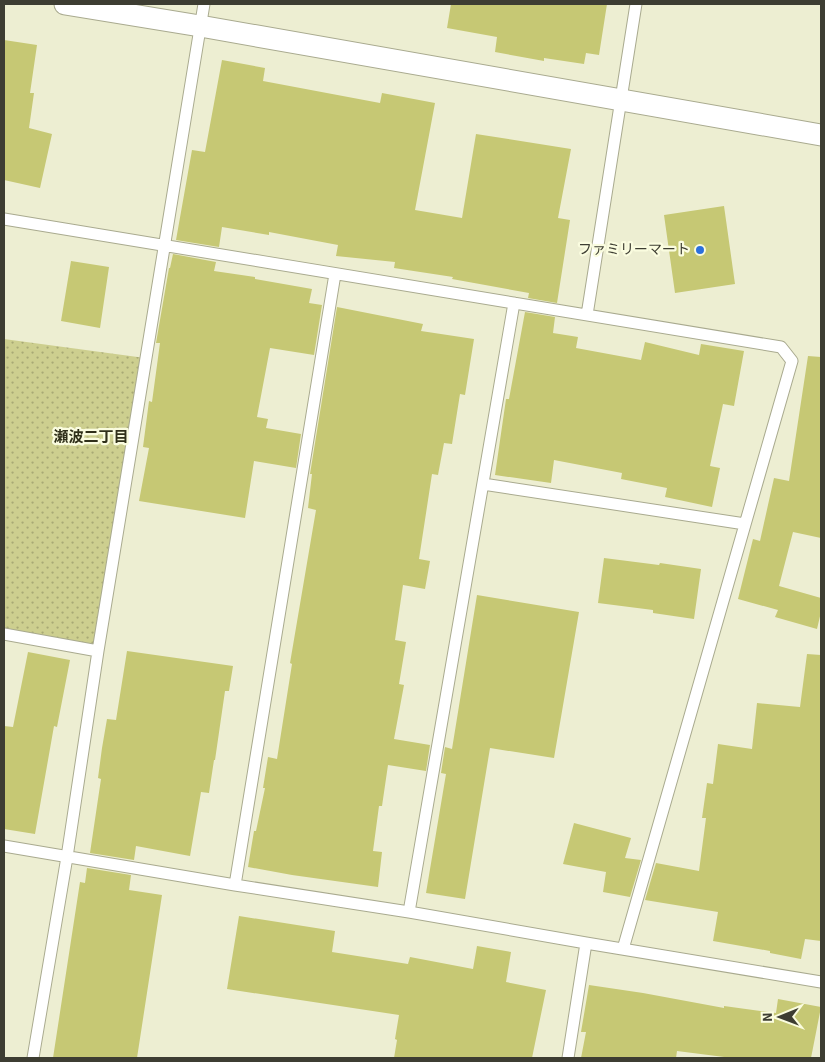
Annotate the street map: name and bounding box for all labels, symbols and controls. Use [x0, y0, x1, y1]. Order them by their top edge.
place label: ファミリーマート [578, 240, 690, 260]
marker: ファミリーマート [694, 244, 706, 256]
district label: 瀬波二丁目 [53, 427, 129, 448]
north arrow [755, 992, 805, 1042]
text: N [758, 1012, 778, 1022]

